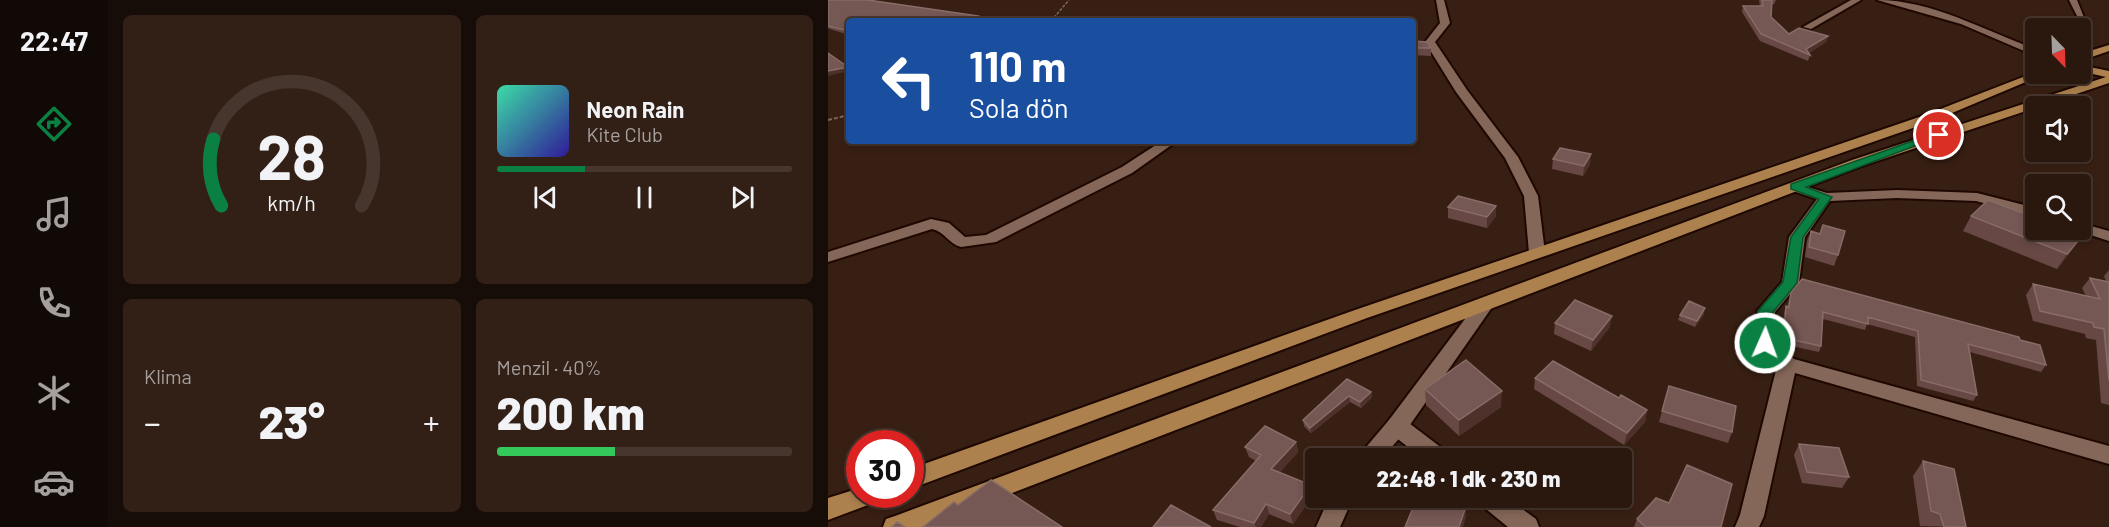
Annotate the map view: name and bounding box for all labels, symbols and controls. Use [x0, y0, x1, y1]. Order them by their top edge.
north arrow [2025, 18, 2091, 84]
map controls [2025, 18, 2091, 240]
text: 22:47 [20, 24, 88, 56]
text: 110 m [969, 40, 1066, 90]
icon: left [870, 42, 948, 120]
text: Sola dön [969, 91, 1069, 123]
text: Neon Rain [587, 96, 684, 122]
button: sound [2025, 96, 2091, 162]
icon: directions [33, 103, 75, 145]
pin [1913, 109, 1964, 160]
icon: arrive [1922, 118, 1955, 151]
text: 28 [257, 119, 326, 193]
text: Kite Club [587, 122, 663, 146]
button: search [2025, 174, 2091, 240]
icon: previous [529, 181, 562, 214]
icon: pause [628, 181, 661, 214]
icon: next [726, 181, 759, 214]
text: km/h [267, 191, 316, 216]
icon: music [33, 193, 75, 235]
icon: phone [33, 282, 75, 324]
position arrow [1733, 311, 1797, 375]
text: Menzil · 40% [497, 355, 601, 379]
text: Klima [144, 364, 192, 388]
icon: climate [33, 372, 75, 414]
text: 200 km [497, 385, 645, 439]
text: 23° [259, 394, 325, 448]
text: − [144, 402, 161, 442]
text: + [423, 402, 439, 442]
speed limit sign: 30 [846, 430, 924, 508]
icon: car [33, 461, 75, 503]
text: 22:48 · 1 dk · 230 m [1377, 465, 1560, 491]

